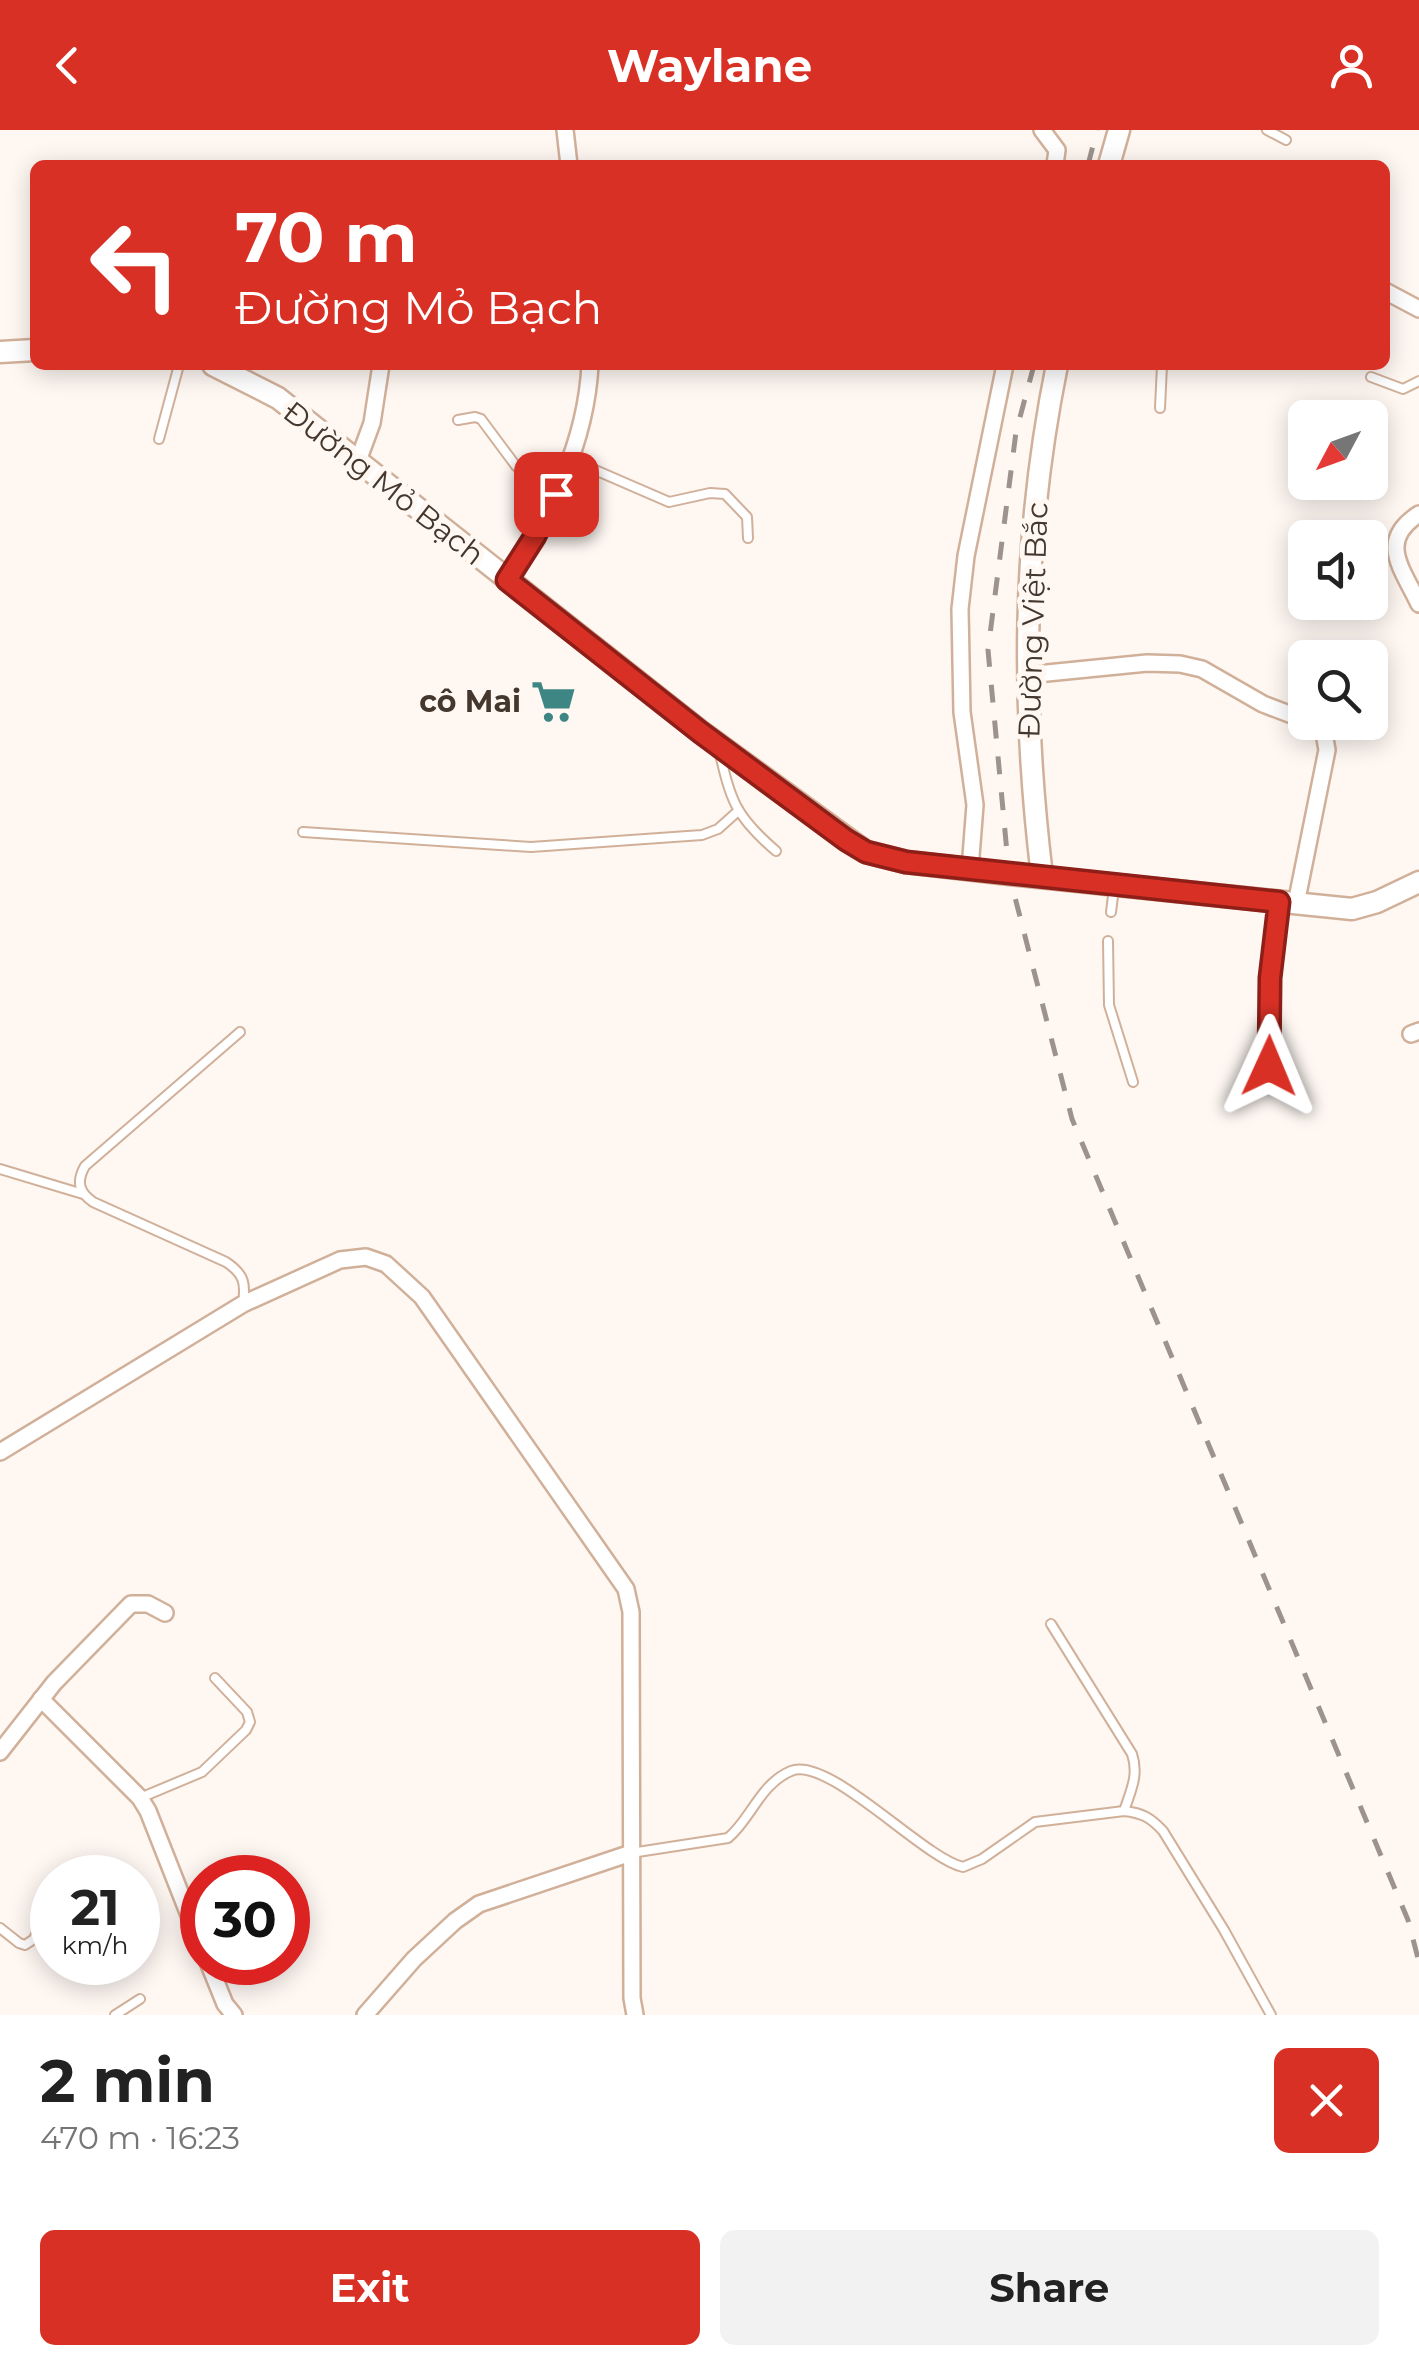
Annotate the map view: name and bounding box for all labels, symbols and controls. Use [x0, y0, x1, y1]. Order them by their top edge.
icon: back [40, 38, 95, 93]
text: Waylane [607, 38, 812, 93]
icon: person [1324, 38, 1379, 93]
text: 70 m [235, 194, 418, 280]
icon: left [70, 200, 200, 330]
text: Đường Mỏ Bạch [235, 280, 602, 335]
street label: Đường Mỏ Bạch [276, 393, 492, 573]
north arrow [1288, 400, 1388, 500]
map controls [1288, 400, 1388, 740]
pin [514, 452, 599, 537]
icon: arrive [529, 467, 584, 522]
street label: Đường Việt Bắc [1010, 501, 1056, 739]
button: sound [1288, 520, 1388, 620]
button: search [1288, 640, 1388, 740]
supermarket icon: cô Mai [530, 677, 578, 725]
place label: cô Mai [419, 683, 521, 720]
position arrow [1217, 1014, 1321, 1118]
speed limit sign: 30 [180, 1855, 310, 1985]
text: 21 [70, 1877, 120, 1938]
text: km/h [62, 1930, 128, 1960]
text: 2 min [40, 2044, 215, 2117]
button: close [1274, 2048, 1379, 2153]
text: 470 m · 16:23 [40, 2118, 240, 2157]
button: Exit [40, 2230, 700, 2345]
button: Share [720, 2230, 1379, 2345]

